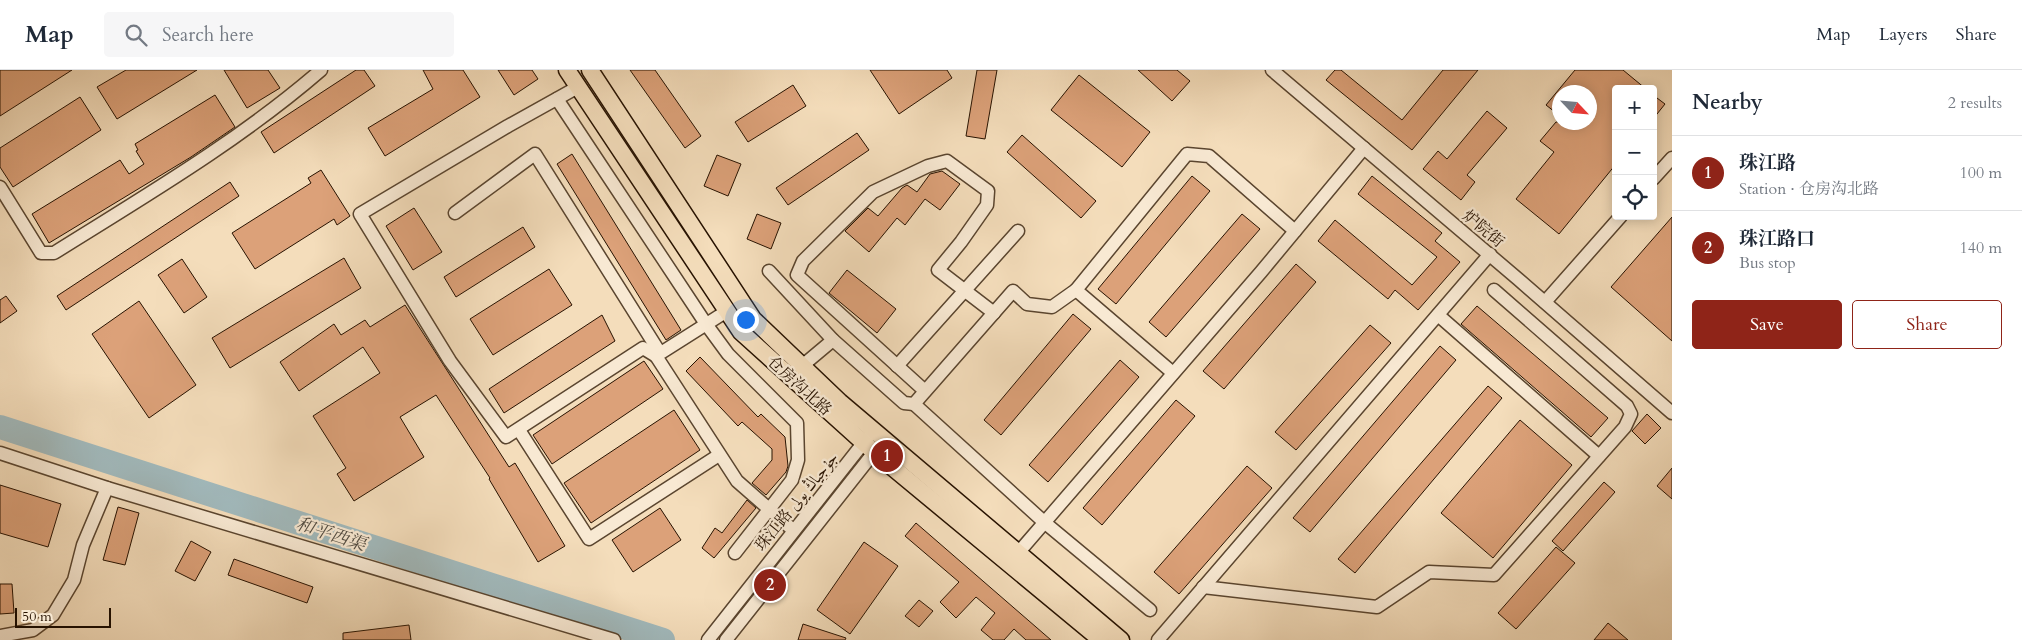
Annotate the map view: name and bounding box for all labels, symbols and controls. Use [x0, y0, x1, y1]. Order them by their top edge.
search box [104, 12, 454, 57]
text: Map [25, 18, 74, 51]
icon: search [122, 21, 150, 49]
text: Search here [162, 22, 254, 48]
text: Map [1816, 22, 1851, 47]
text: Layers [1879, 22, 1928, 47]
text: Share [1956, 22, 1997, 47]
north arrow [1552, 85, 1597, 130]
map controls [1612, 85, 1657, 220]
button: + [1612, 85, 1657, 130]
text: Nearby [1692, 88, 1763, 117]
text: 2 results [1948, 92, 2002, 114]
button: − [1612, 130, 1657, 175]
text: 珠江路 [1739, 150, 1796, 176]
text: 1 [1704, 162, 1712, 184]
text: 100 m [1960, 162, 2002, 184]
button: locate [1612, 175, 1657, 220]
text: Station · 仓房沟北路 [1739, 178, 1879, 200]
street label: 炉院街 [1458, 205, 1509, 253]
text: 珠江路口 [1739, 226, 1815, 252]
text: 2 [1704, 237, 1712, 259]
text: 140 m [1960, 237, 2002, 259]
text: Bus stop [1739, 252, 1796, 274]
button: Save [1692, 300, 1842, 349]
button: Share [1852, 300, 2002, 349]
your location [733, 307, 759, 333]
street label: 仓房沟北路 [762, 351, 836, 421]
pin: 1 [871, 437, 903, 475]
street label: 珠江路 جۇجياڭ يولى [750, 448, 843, 556]
water label: 和平西渠 [293, 511, 372, 558]
pin: 2 [754, 566, 786, 604]
scale bar [15, 605, 111, 628]
text: 50 m [22, 607, 52, 626]

